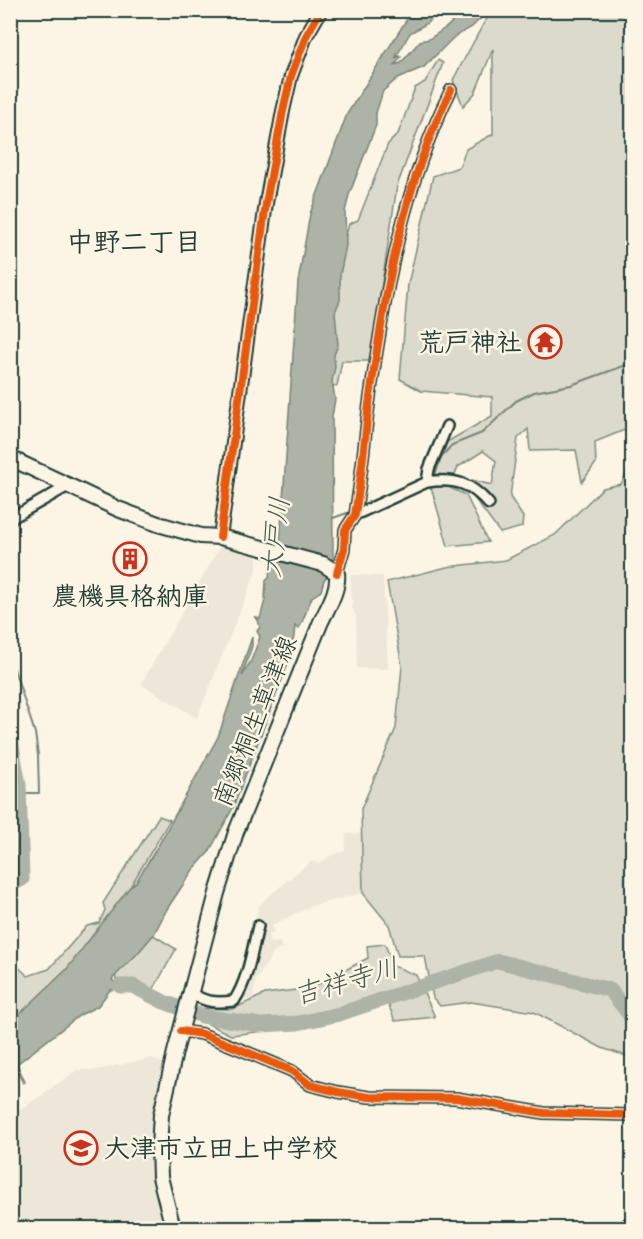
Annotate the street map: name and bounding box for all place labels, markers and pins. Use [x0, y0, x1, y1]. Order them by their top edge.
temple icon: 荒戸神社 [527, 324, 563, 360]
place label: 荒戸神社 [418, 326, 522, 359]
building icon: 農機具格納庫 [112, 541, 148, 577]
place label: 農機具格納庫 [52, 580, 208, 613]
school or university icon: 大津市立田上中学校 [63, 1130, 99, 1166]
place label: 大津市立田上中学校 [104, 1132, 338, 1165]

